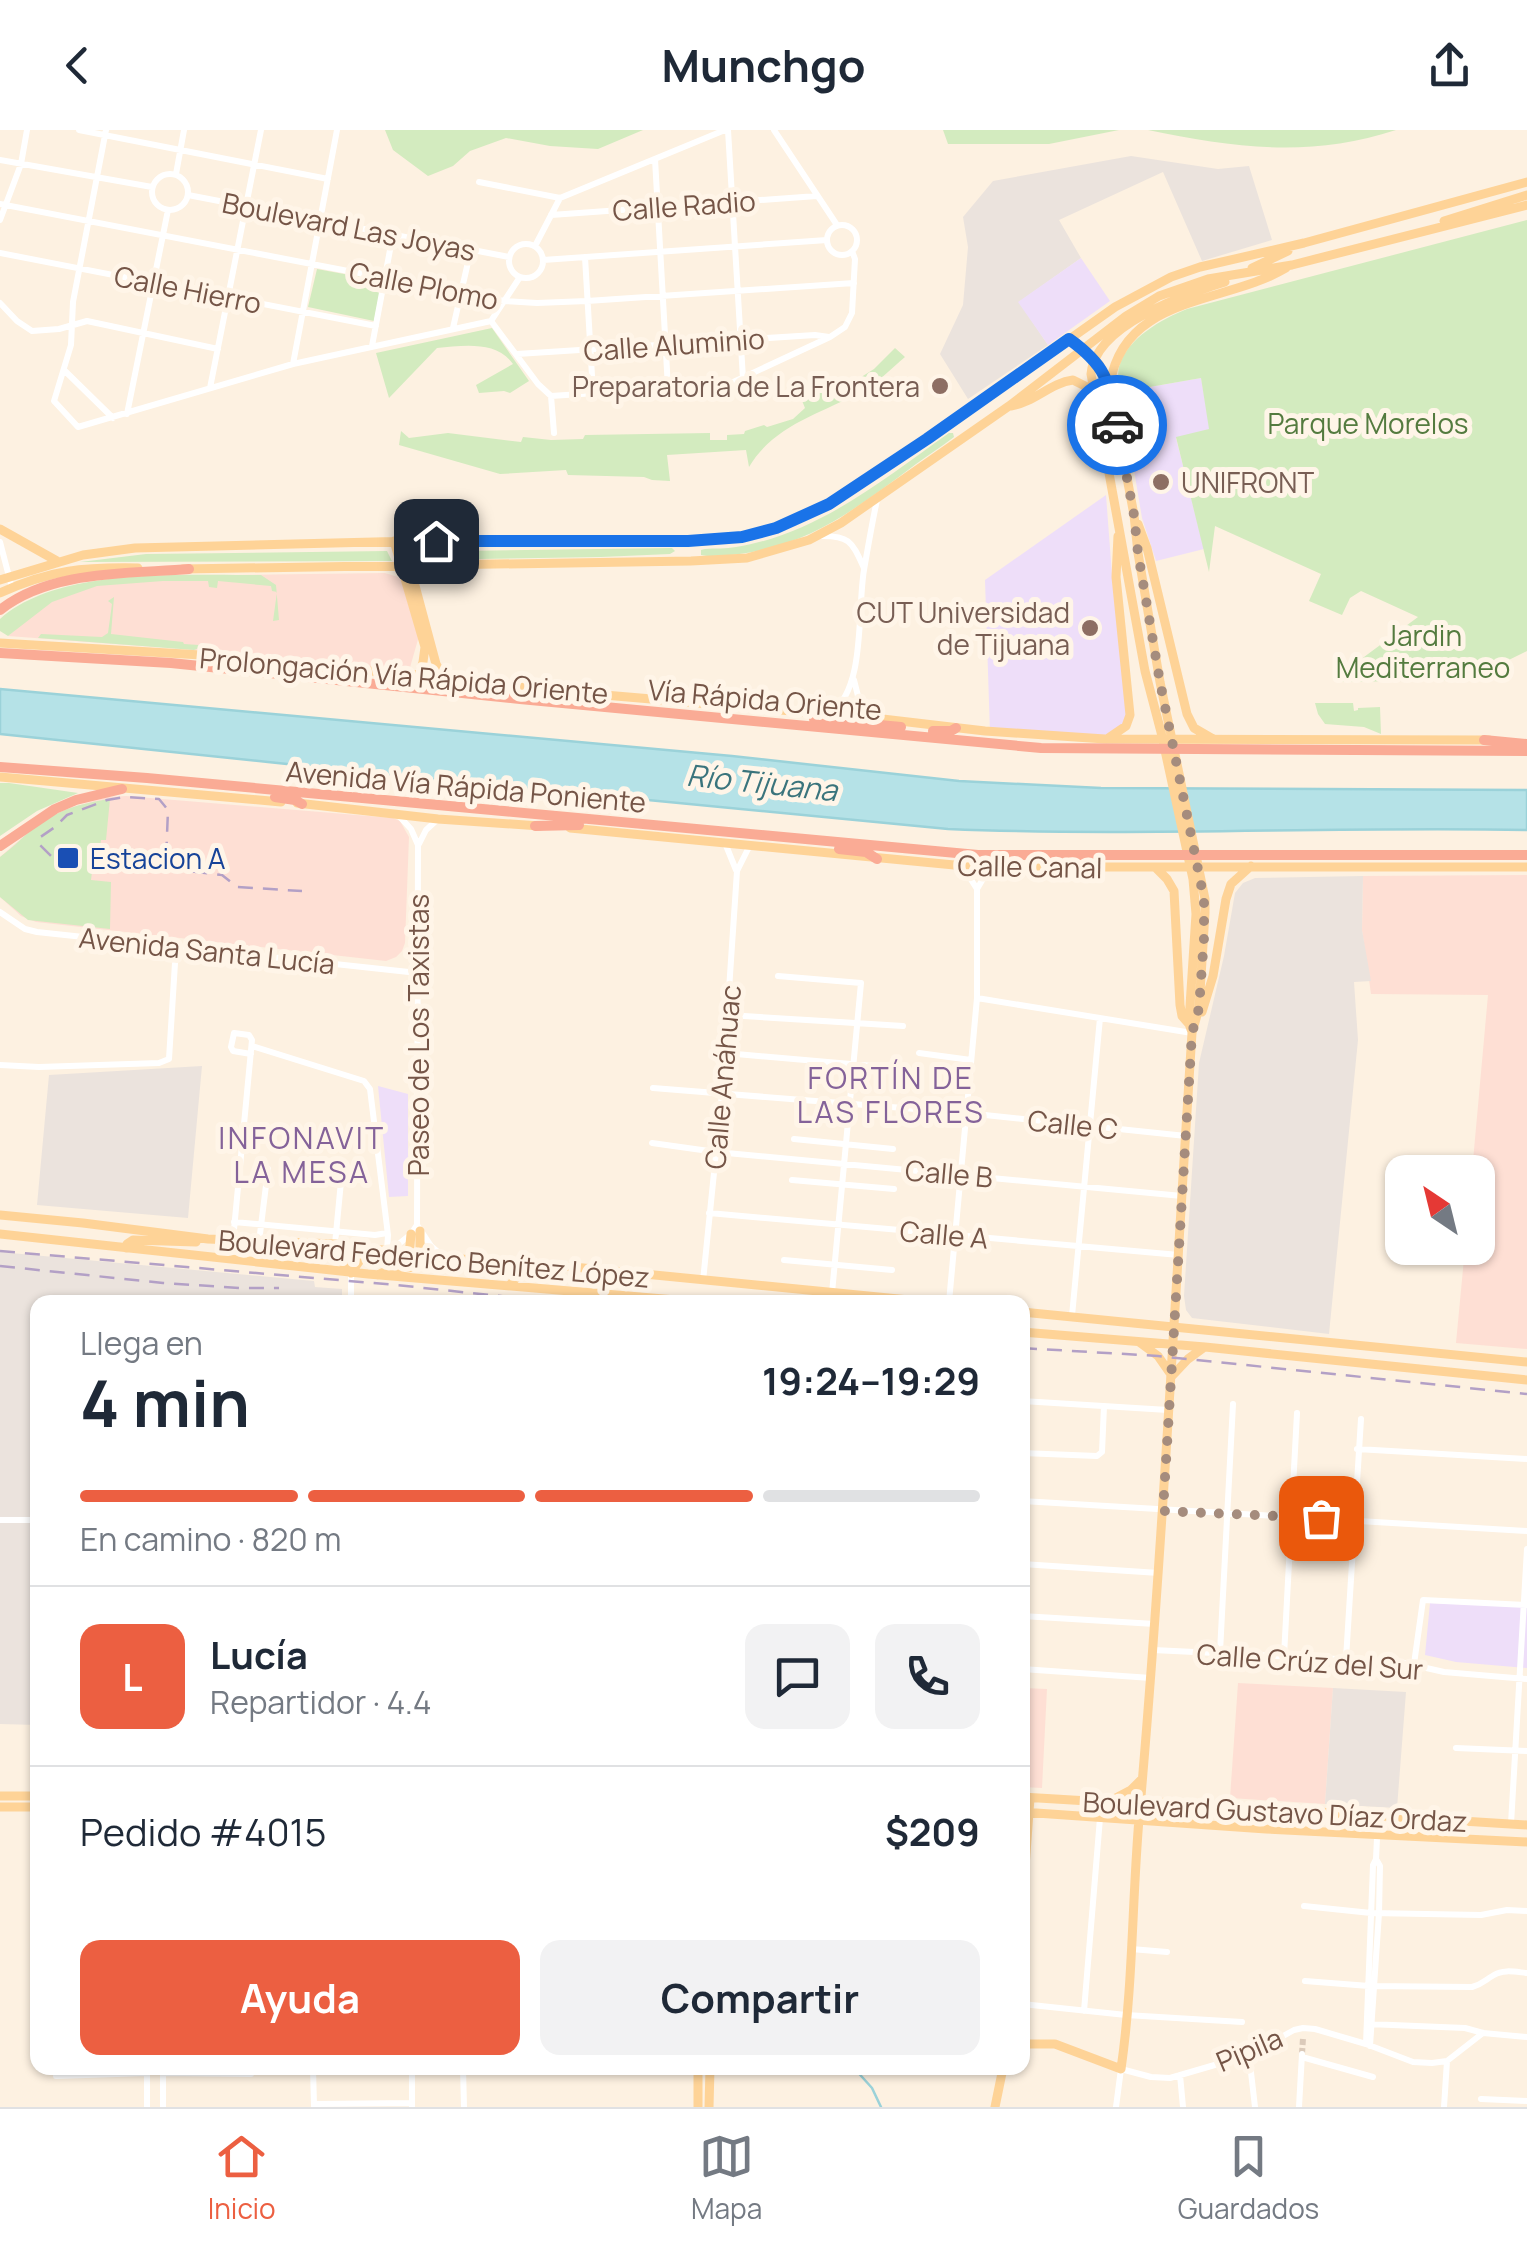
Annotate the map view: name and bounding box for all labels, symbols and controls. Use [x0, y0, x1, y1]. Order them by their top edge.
text: Munchgo [662, 34, 865, 96]
icon: back [50, 38, 105, 93]
icon: share [1422, 38, 1477, 93]
street label: Calle Radio [611, 181, 757, 229]
street label: Boulevard Las Joyas [219, 183, 479, 269]
street label: Calle Plomo [346, 252, 502, 318]
street label: Calle Hierro [111, 256, 265, 322]
street label: Calle Aluminio [582, 319, 766, 369]
place label: Preparatoria de La Frontera [572, 367, 920, 405]
marker: Preparatoria de La Frontera [929, 375, 951, 397]
courier [1067, 375, 1167, 475]
icon: car [1090, 398, 1145, 453]
park label: Parque Morelos [1267, 404, 1469, 442]
place label: UNIFRONT [1181, 463, 1315, 501]
marker: UNIFRONT [1150, 471, 1172, 493]
pin [394, 499, 479, 584]
icon: home [409, 514, 464, 569]
place label: CUT Universidad de Tijuana [856, 593, 1070, 663]
park label: Jardin Mediterraneo [1336, 616, 1510, 686]
marker: CUT Universidad de Tijuana [1079, 617, 1101, 639]
street label: Prolongación Vía Rápida Oriente [198, 638, 610, 712]
street label: Vía Rápida Oriente [646, 670, 884, 728]
street label: Avenida Vía Rápida Poniente [284, 751, 648, 821]
water label: Río Tijuana [685, 754, 841, 810]
place label: Estacion A [90, 839, 226, 877]
marker: Estacion A [55, 845, 81, 871]
street label: Calle Canal [957, 846, 1103, 886]
street label: Paseo de Los Taxistas [399, 894, 437, 1176]
street label: Avenida Santa Lucía [77, 918, 337, 982]
street label: Calle Anáhuac [695, 983, 749, 1171]
district label: FORTÍN DE LAS FLORES [797, 1057, 985, 1132]
street label: Calle C [1026, 1100, 1120, 1148]
district label: INFONAVIT LA MESA [218, 1117, 386, 1192]
street label: Calle B [904, 1150, 994, 1196]
north arrow [1385, 1155, 1495, 1265]
map controls [1385, 1155, 1495, 1265]
street label: Calle A [898, 1211, 990, 1257]
street label: Boulevard Federico Benítez López [217, 1220, 651, 1296]
text: Llega en [80, 1321, 203, 1365]
text: 19:24–19:29 [762, 1354, 980, 1406]
text: 4 min [80, 1358, 250, 1447]
pin [1279, 1476, 1364, 1561]
icon: bag [1294, 1491, 1349, 1546]
text: En camino · 820 m [80, 1517, 341, 1561]
button: chat [745, 1624, 850, 1729]
button: phone [875, 1624, 980, 1729]
text: Lucía [210, 1628, 308, 1680]
street label: Calle Crúz del Sur [1195, 1634, 1425, 1688]
text: L [122, 1650, 143, 1702]
text: Repartidor · 4.4 [210, 1680, 432, 1724]
street label: Boulevard Gustavo Díaz Ordaz [1082, 1782, 1468, 1840]
text: Pedido #4015 [80, 1805, 326, 1857]
text: $209 [885, 1805, 980, 1857]
button: Ayuda [80, 1940, 520, 2055]
button: Compartir [540, 1940, 980, 2055]
street label: Pipila [1210, 2018, 1288, 2080]
tab: Inicio [208, 2129, 276, 2227]
tab: Mapa [691, 2129, 762, 2227]
tab: Guardados [1178, 2129, 1319, 2227]

